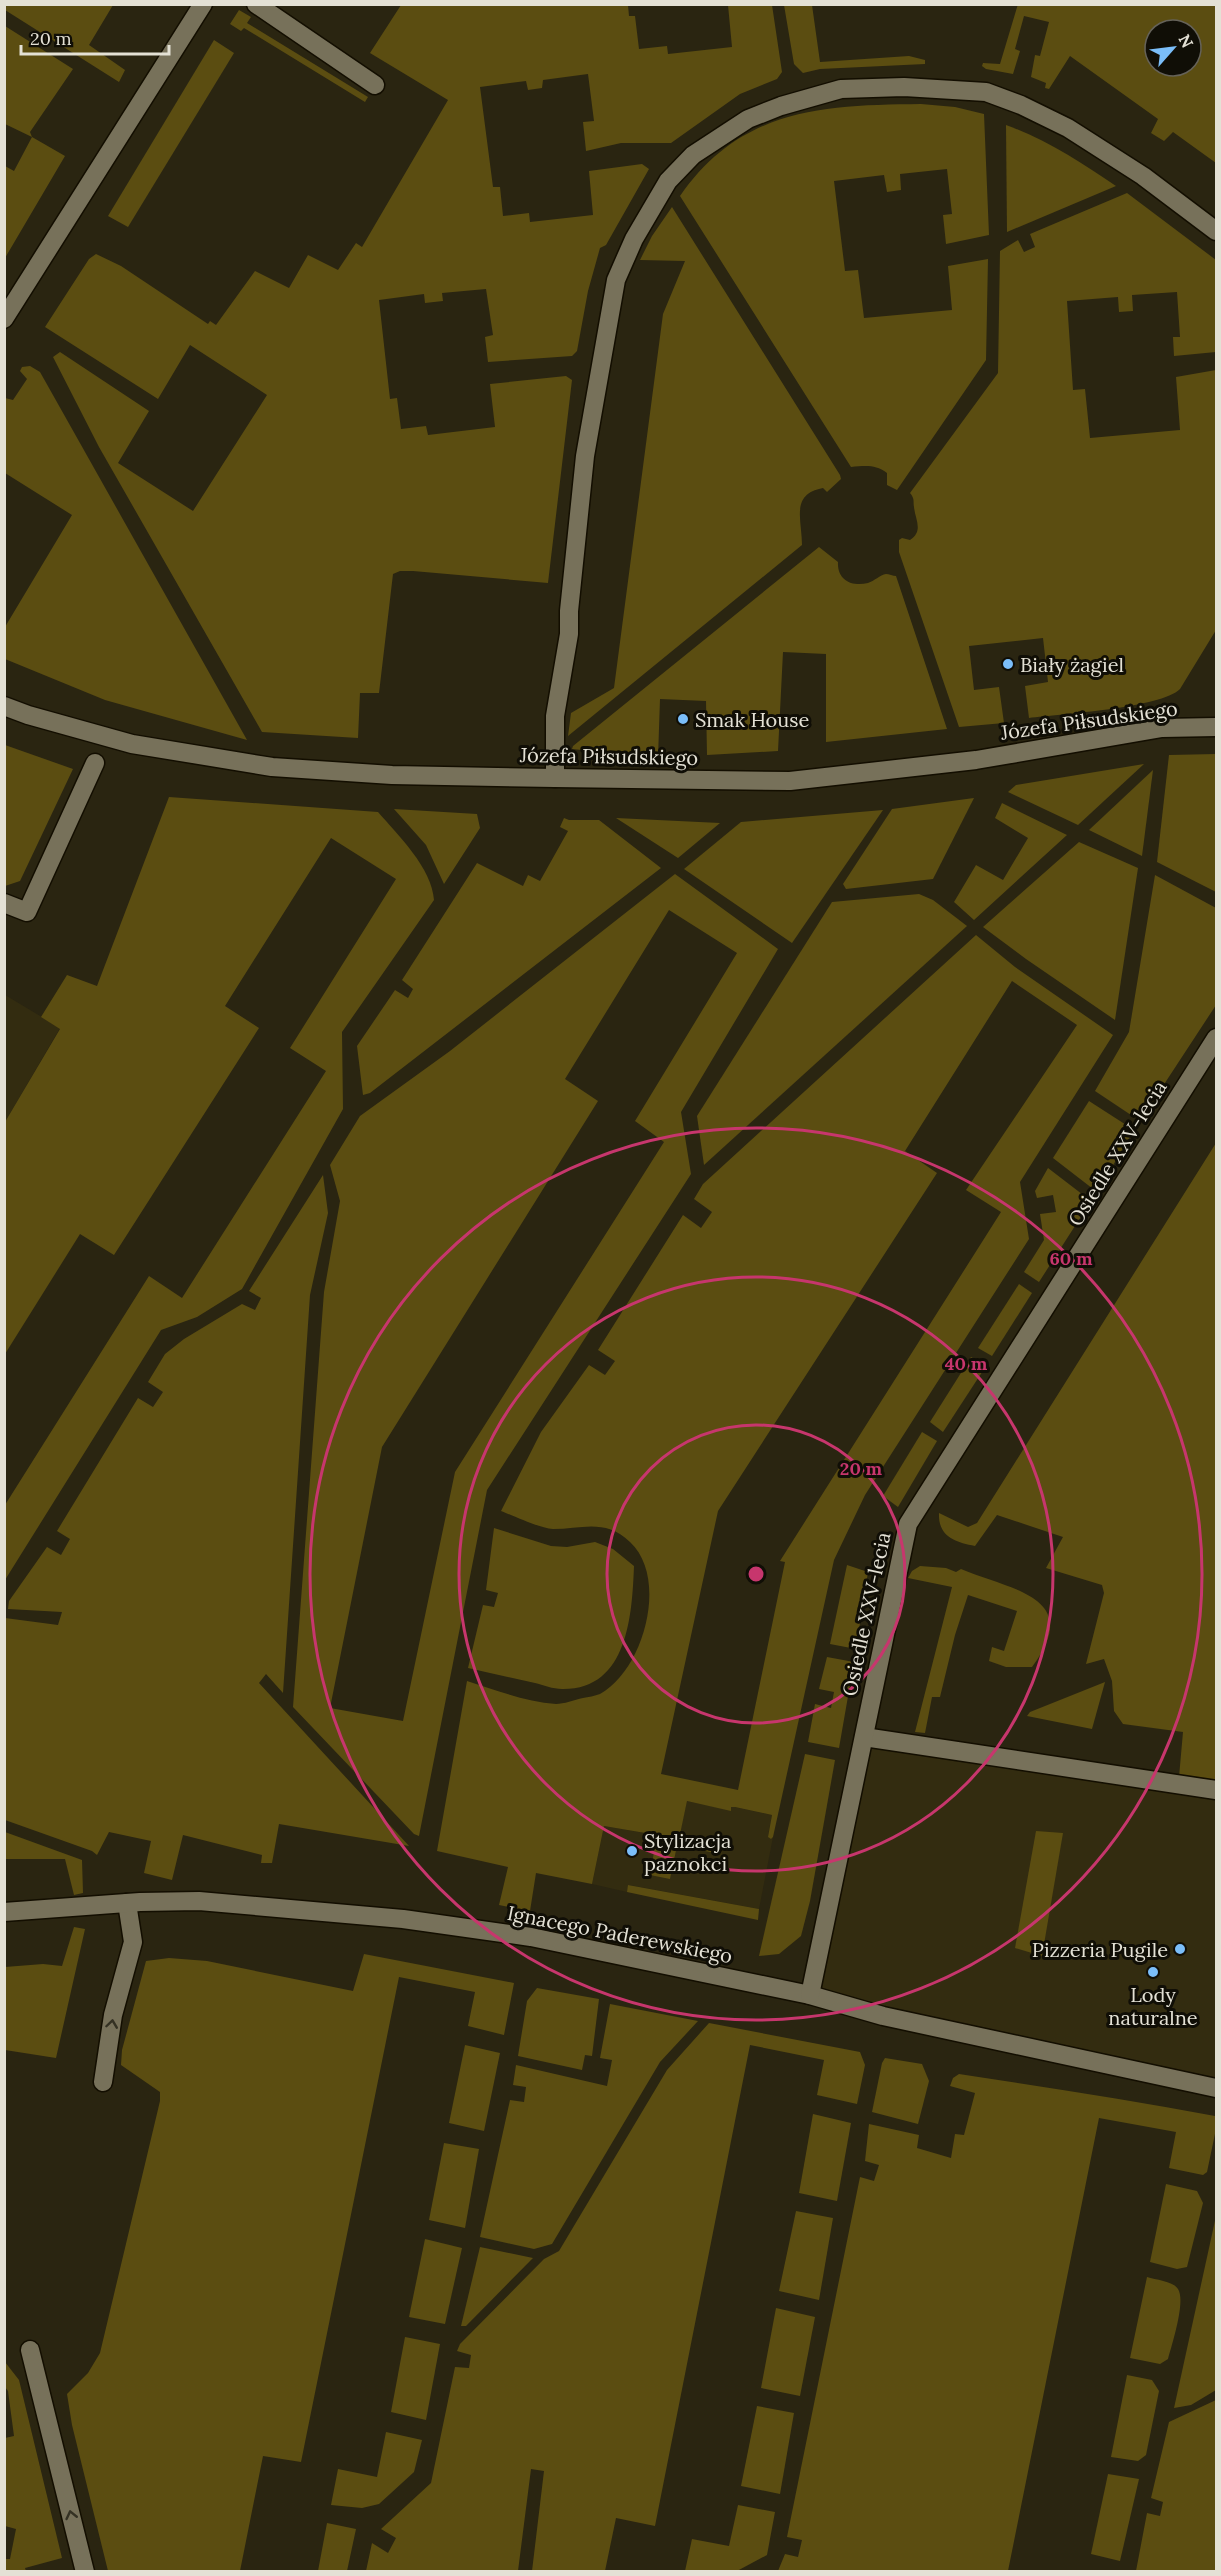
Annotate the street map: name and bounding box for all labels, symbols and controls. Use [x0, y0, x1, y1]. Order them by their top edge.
scale bar [21, 18, 170, 56]
north arrow [1143, 18, 1203, 78]
text: 20 m [30, 27, 72, 50]
text: N [1175, 31, 1198, 51]
place label: Biały żagiel [1020, 652, 1124, 677]
marker: Biały żagiel [1001, 657, 1015, 671]
street label: Józefa Piłsudskiego [998, 695, 1179, 745]
place label: Smak House [695, 707, 809, 732]
marker: Smak House [676, 712, 690, 726]
street label: Józefa Piłsudskiego [519, 742, 698, 770]
street label: Osiedle XXV-lecia [1062, 1076, 1172, 1230]
text: 60 m [1049, 1247, 1093, 1270]
text: 40 m [945, 1352, 988, 1375]
text: 20 m [840, 1457, 883, 1480]
street label: Osiedle XXV-lecia [836, 1530, 896, 1698]
centre of rings [746, 1564, 766, 1584]
place label: Stylizacja paznokci [644, 1828, 731, 1876]
marker: Stylizacja paznokci [625, 1844, 639, 1858]
street label: Ignacego Paderewskiego [505, 1900, 735, 1968]
place label: Pizzeria Pugile [1032, 1937, 1168, 1962]
marker: Pizzeria Pugile [1173, 1942, 1187, 1956]
marker: Lody naturalne [1146, 1965, 1160, 1979]
place label: Lody naturalne [1108, 1982, 1198, 2030]
one-way arrow [105, 2019, 117, 2029]
one-way arrow [66, 2510, 79, 2520]

